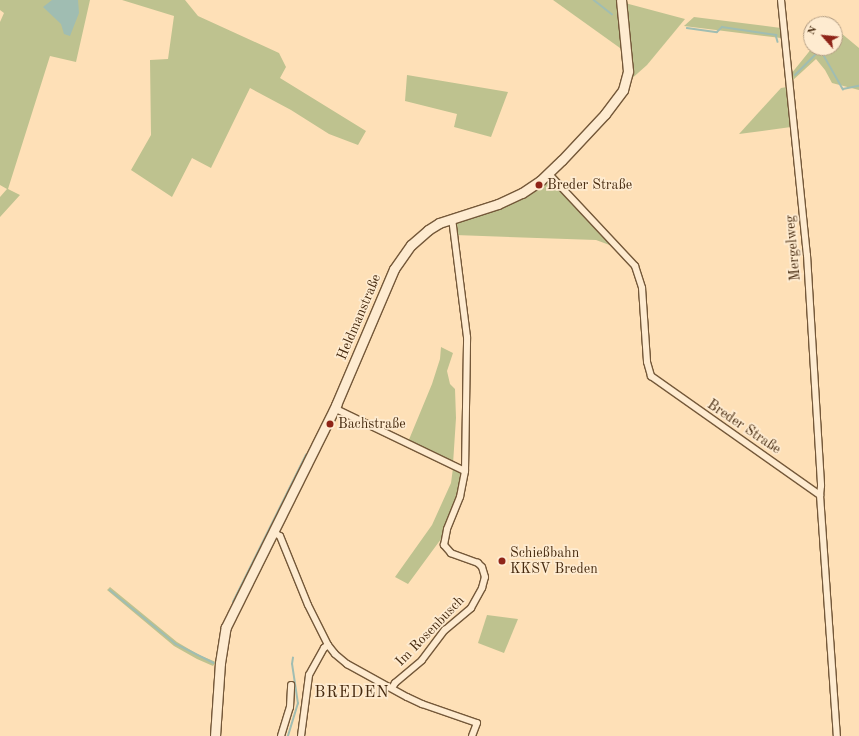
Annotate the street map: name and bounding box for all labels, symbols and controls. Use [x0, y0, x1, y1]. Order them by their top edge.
north arrow [803, 16, 843, 56]
text: N [806, 25, 820, 37]
place label: Breder Straße [547, 177, 632, 193]
marker: Breder Straße [534, 180, 544, 190]
street label: Mergelweg [782, 214, 804, 282]
street label: Heldmanstraße [333, 272, 385, 362]
street label: Breder Straße [704, 396, 784, 458]
place label: Bachstraße [338, 416, 406, 432]
marker: Bachstraße [325, 419, 335, 429]
place label: Schießbahn KKSV Breden [510, 545, 598, 578]
marker: Schießbahn KKSV Breden [497, 556, 507, 566]
street label: Im Rosenbusch [392, 592, 468, 670]
district label: BREDEN [314, 683, 390, 703]

